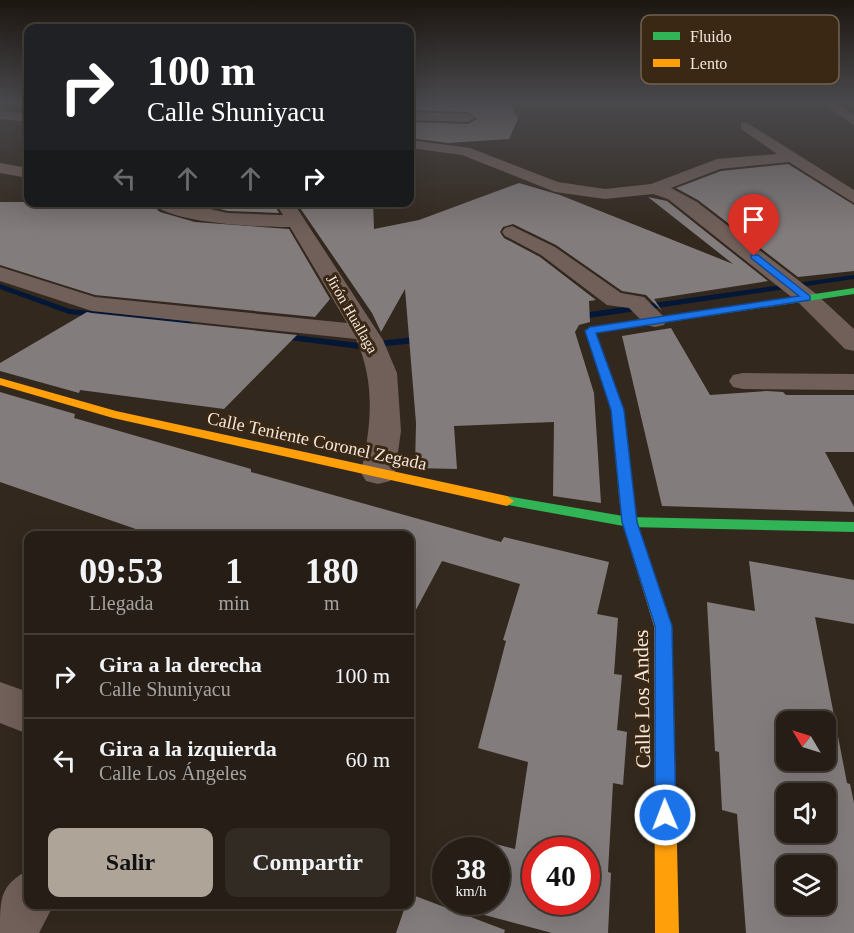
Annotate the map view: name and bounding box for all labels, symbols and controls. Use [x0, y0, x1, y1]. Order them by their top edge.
legend [641, 15, 839, 84]
text: Fluido [690, 28, 732, 45]
icon: right [48, 48, 126, 126]
text: 100 m [147, 48, 256, 94]
text: Lento [690, 55, 727, 72]
text: Calle Shuniyacu [147, 97, 325, 127]
icon: left [108, 162, 141, 195]
icon: ahead [171, 162, 204, 195]
icon: ahead [234, 162, 267, 195]
icon: right [297, 162, 330, 195]
pin [728, 194, 779, 256]
icon: arrive [737, 203, 770, 236]
street label: Jirón Huallaga [323, 272, 381, 356]
street label: Calle Teniente Coronel Zegada [205, 408, 429, 474]
text: 09:53 [79, 551, 163, 591]
text: 1 [225, 551, 243, 591]
text: 180 [305, 551, 359, 591]
text: Llegada [89, 592, 153, 614]
text: min [218, 592, 250, 614]
text: m [324, 592, 340, 614]
street label: Calle Los Andes [629, 629, 655, 769]
text: Gira a la derecha [99, 652, 262, 677]
icon: right [48, 660, 81, 693]
text: 100 m [334, 663, 390, 688]
text: Calle Shuniyacu [99, 678, 231, 700]
north arrow [776, 711, 836, 771]
map controls [776, 711, 836, 915]
text: Gira a la izquierda [99, 736, 277, 761]
icon: left [48, 744, 81, 777]
text: 60 m [345, 747, 390, 772]
text: Calle Los Ángeles [99, 762, 247, 784]
position arrow [633, 783, 697, 847]
button: sound [776, 783, 836, 843]
button: Salir [48, 828, 213, 897]
button: Compartir [225, 828, 390, 897]
speed limit sign: 40 [522, 837, 600, 915]
text: 38 [456, 852, 486, 885]
button: layers [776, 855, 836, 915]
text: km/h [456, 883, 486, 899]

